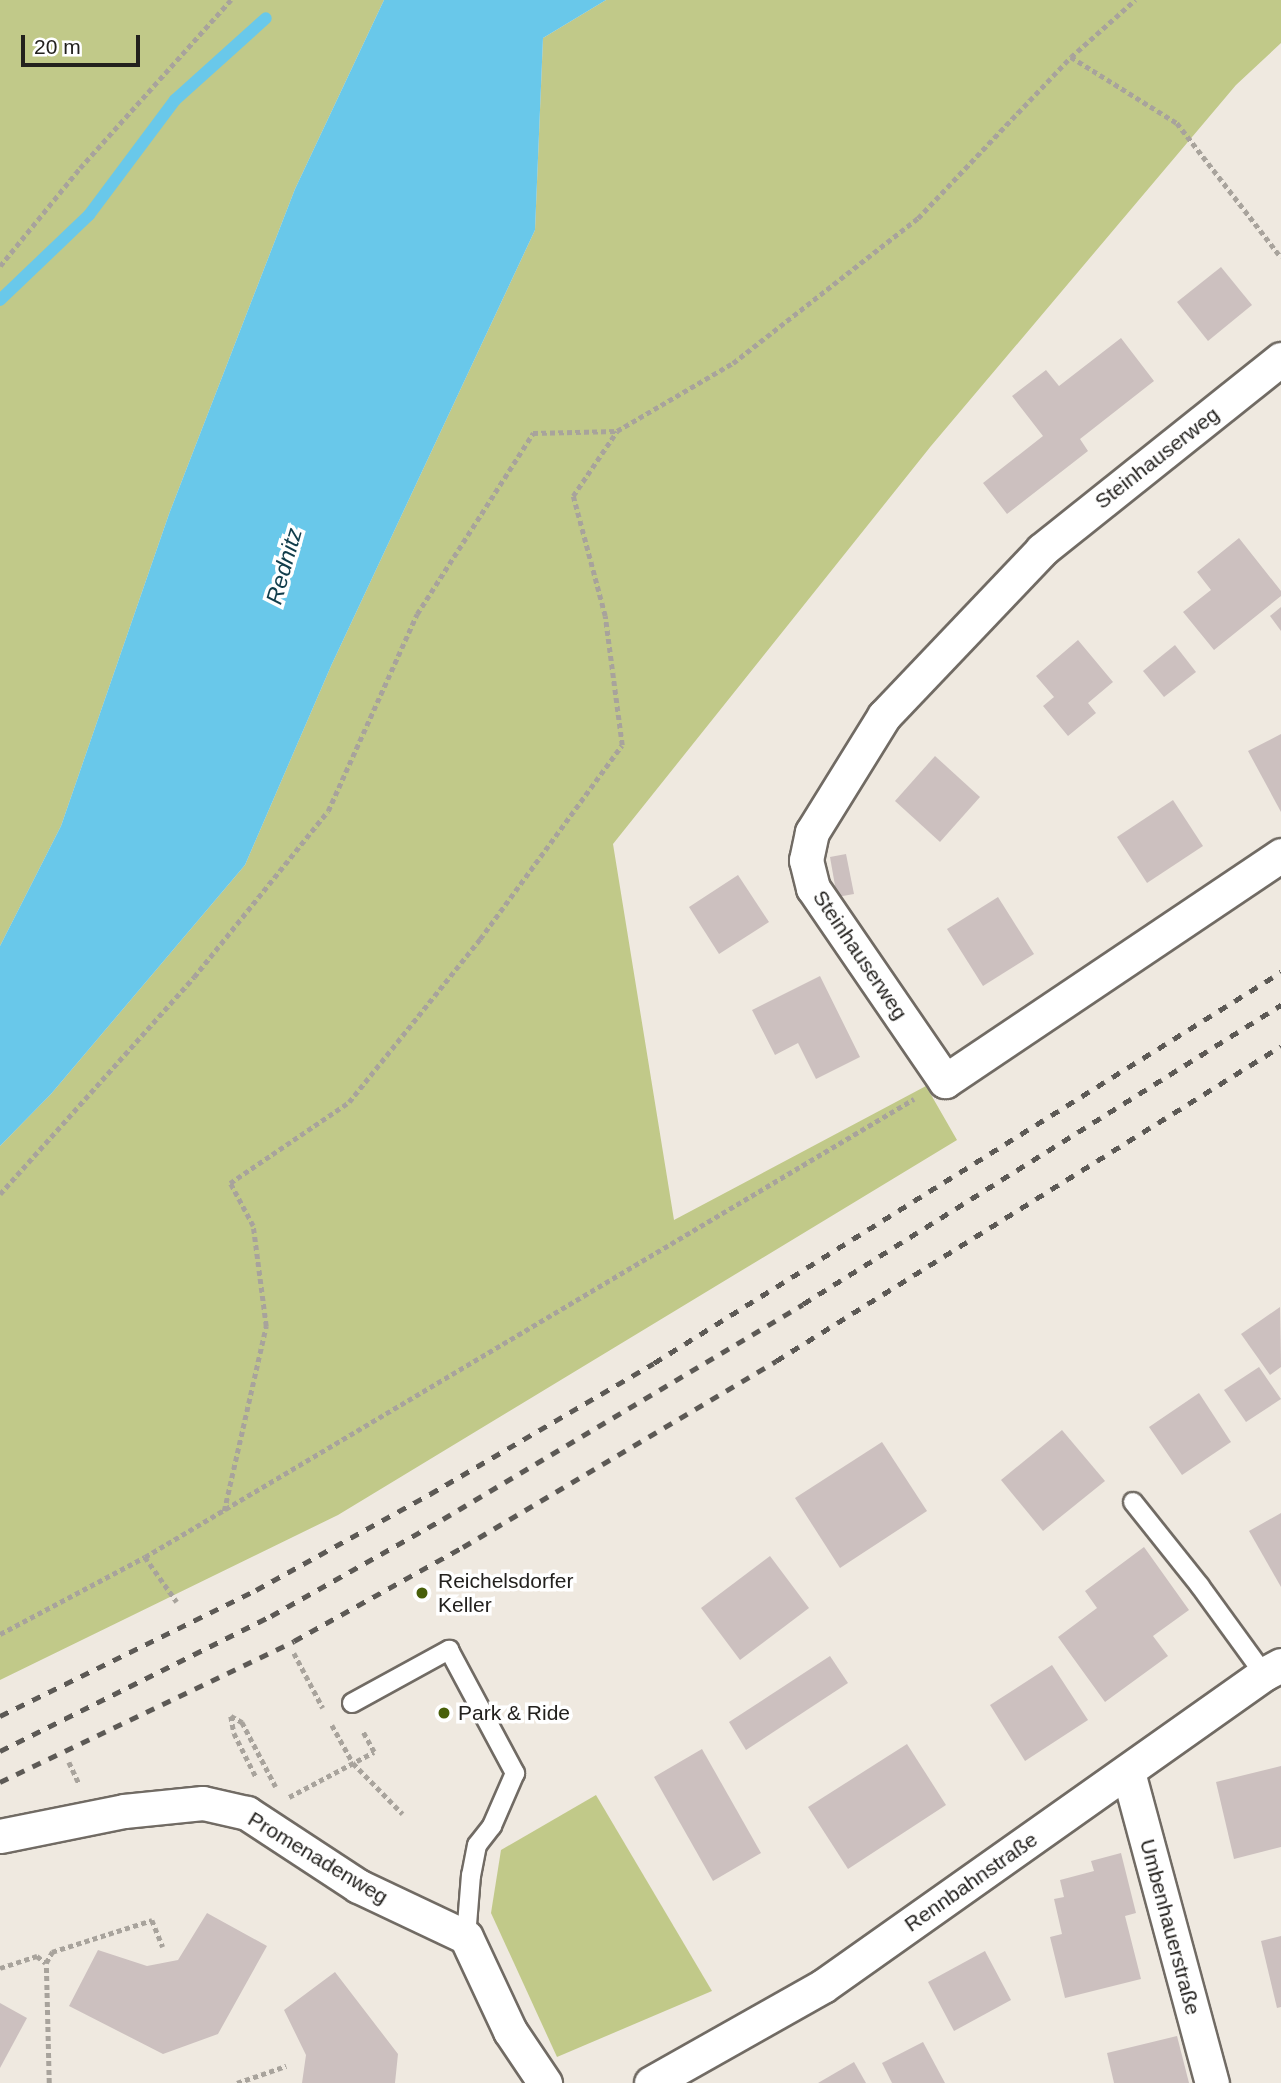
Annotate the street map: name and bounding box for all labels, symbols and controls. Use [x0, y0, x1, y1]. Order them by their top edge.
scale bar [24, 21, 144, 65]
text: 20 m [34, 35, 81, 58]
street label: Steinhauserweg [1090, 402, 1224, 514]
water label: Rednitz [260, 525, 308, 607]
street label: Steinhauserweg [807, 886, 913, 1024]
place label: Reichelsdorfer Keller [438, 1568, 573, 1618]
marker: Reichelsdorfer Keller [412, 1583, 432, 1603]
place label: Park & Ride [458, 1700, 570, 1726]
marker: Park & Ride [436, 1705, 452, 1721]
street label: Promenadenweg [243, 1806, 393, 1910]
street label: Rennbahnstraße [900, 1827, 1042, 1937]
street label: Umbenhauerstraße [1134, 1836, 1206, 2018]

